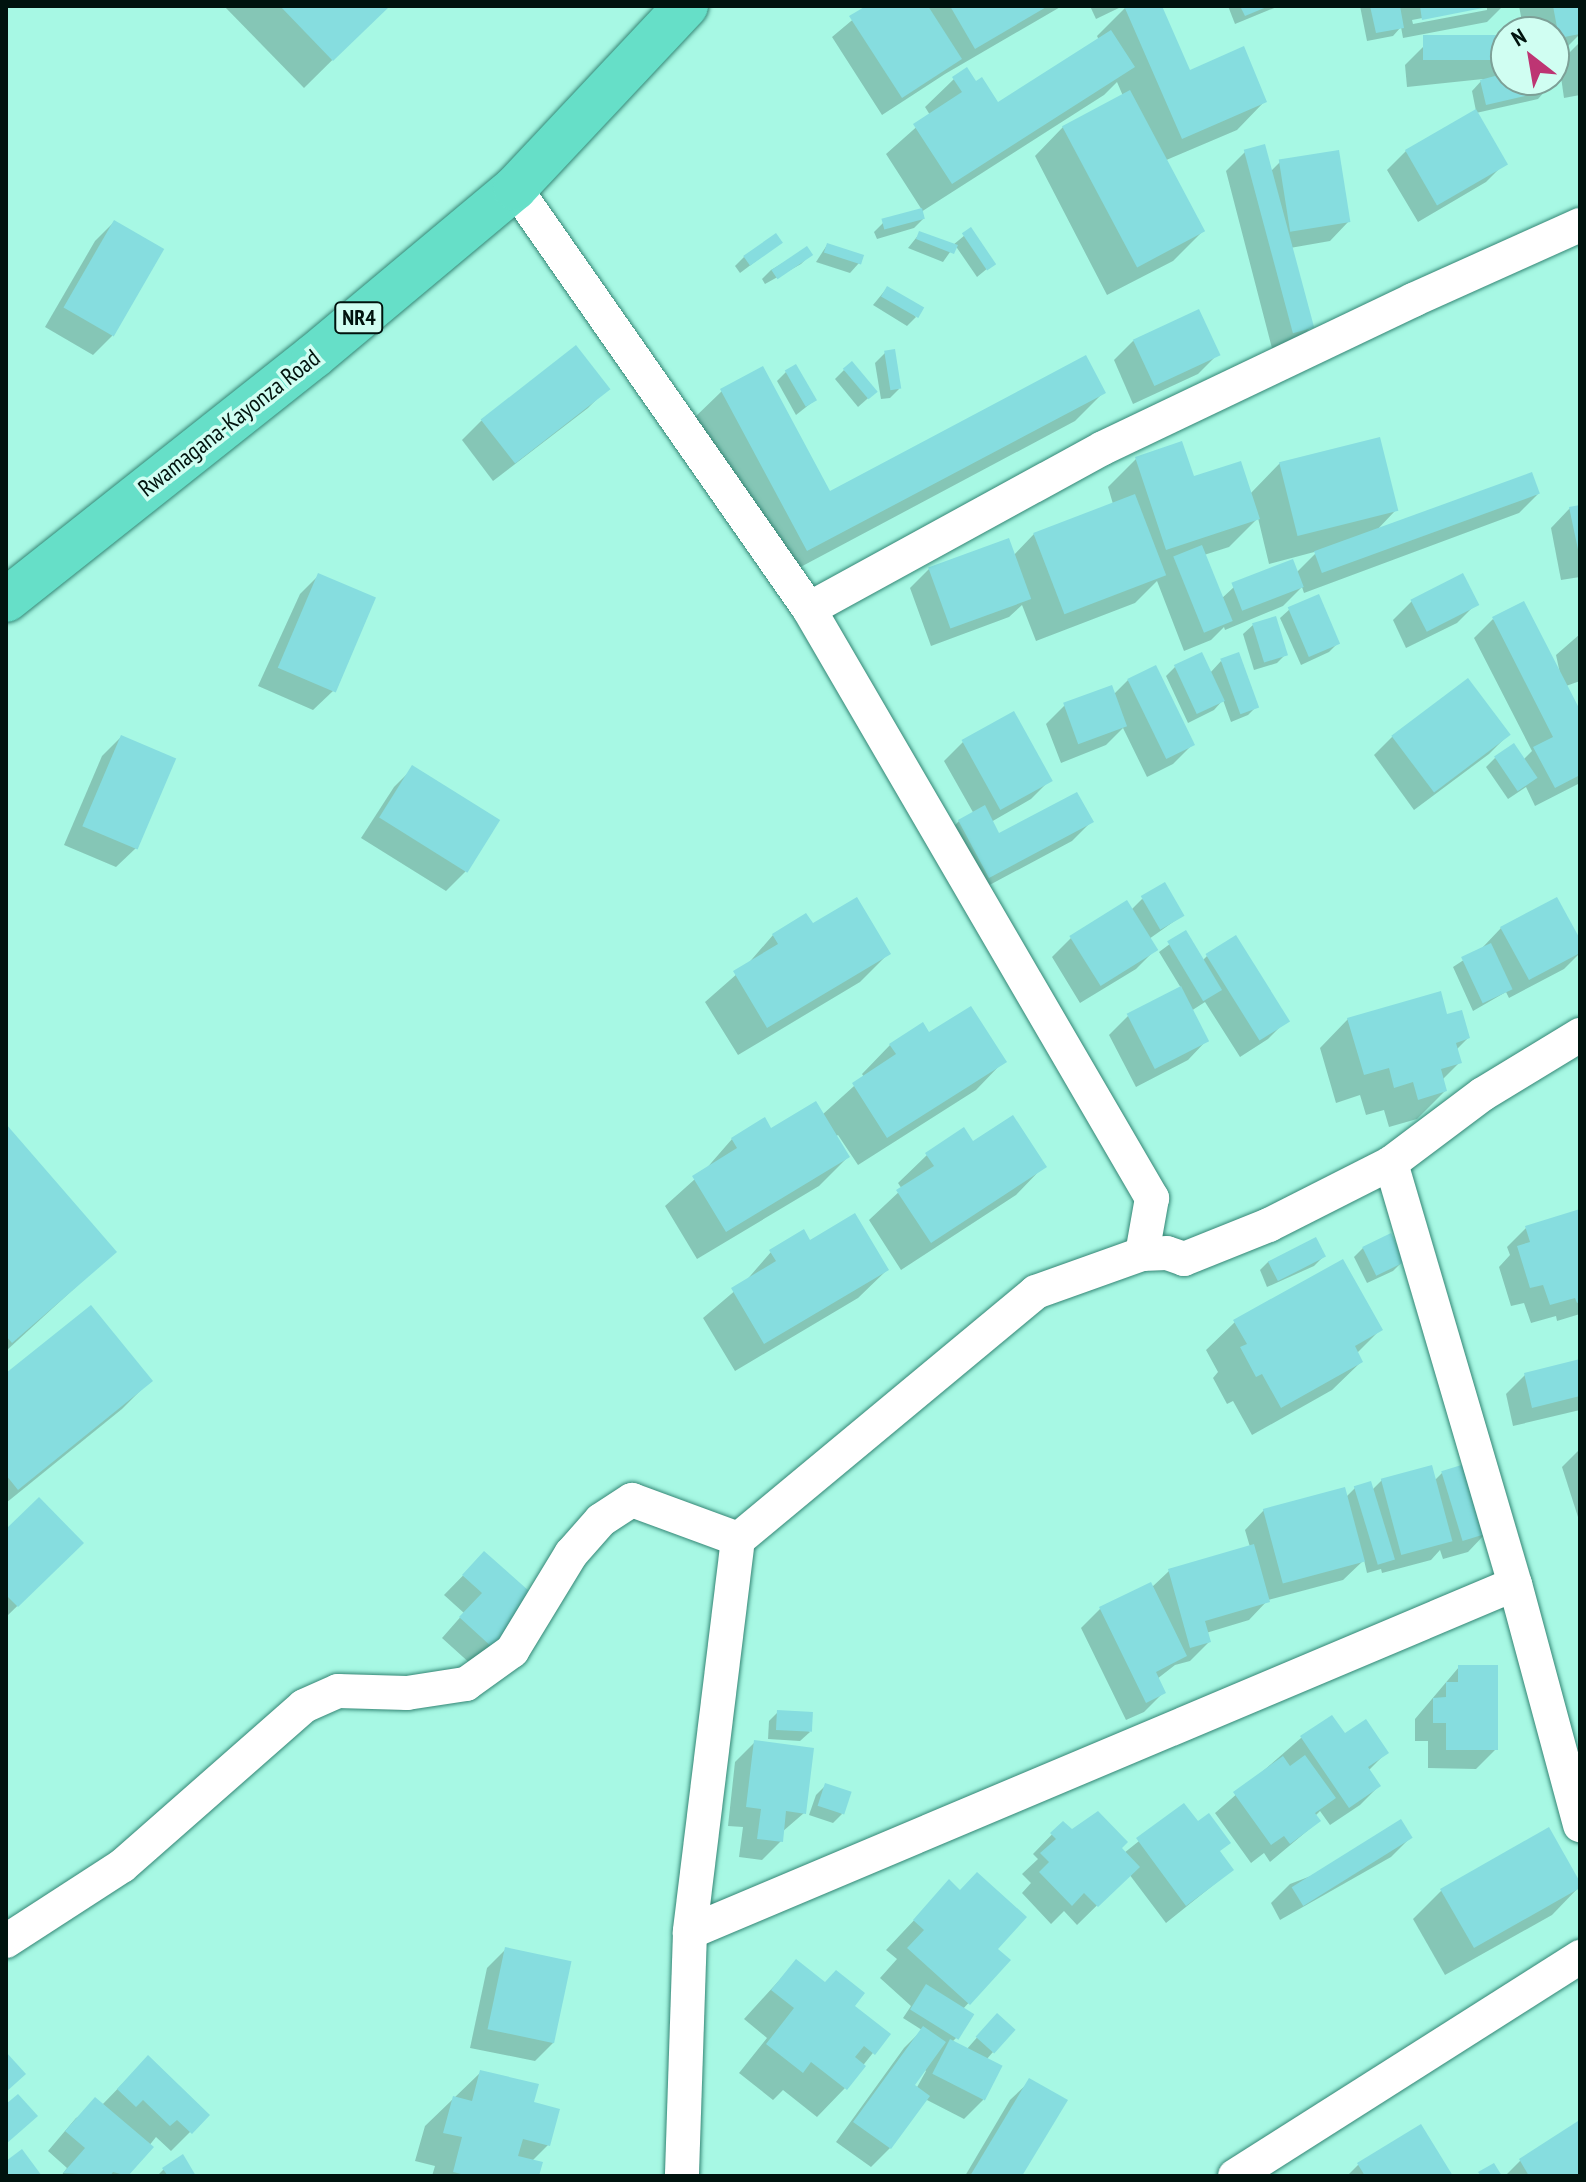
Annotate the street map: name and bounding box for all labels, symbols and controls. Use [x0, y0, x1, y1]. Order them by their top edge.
north arrow [1490, 16, 1570, 96]
text: N [1506, 22, 1531, 52]
road number: NR4 [333, 300, 385, 336]
street label: Rwamagana-Kayonza Road [133, 343, 325, 503]

